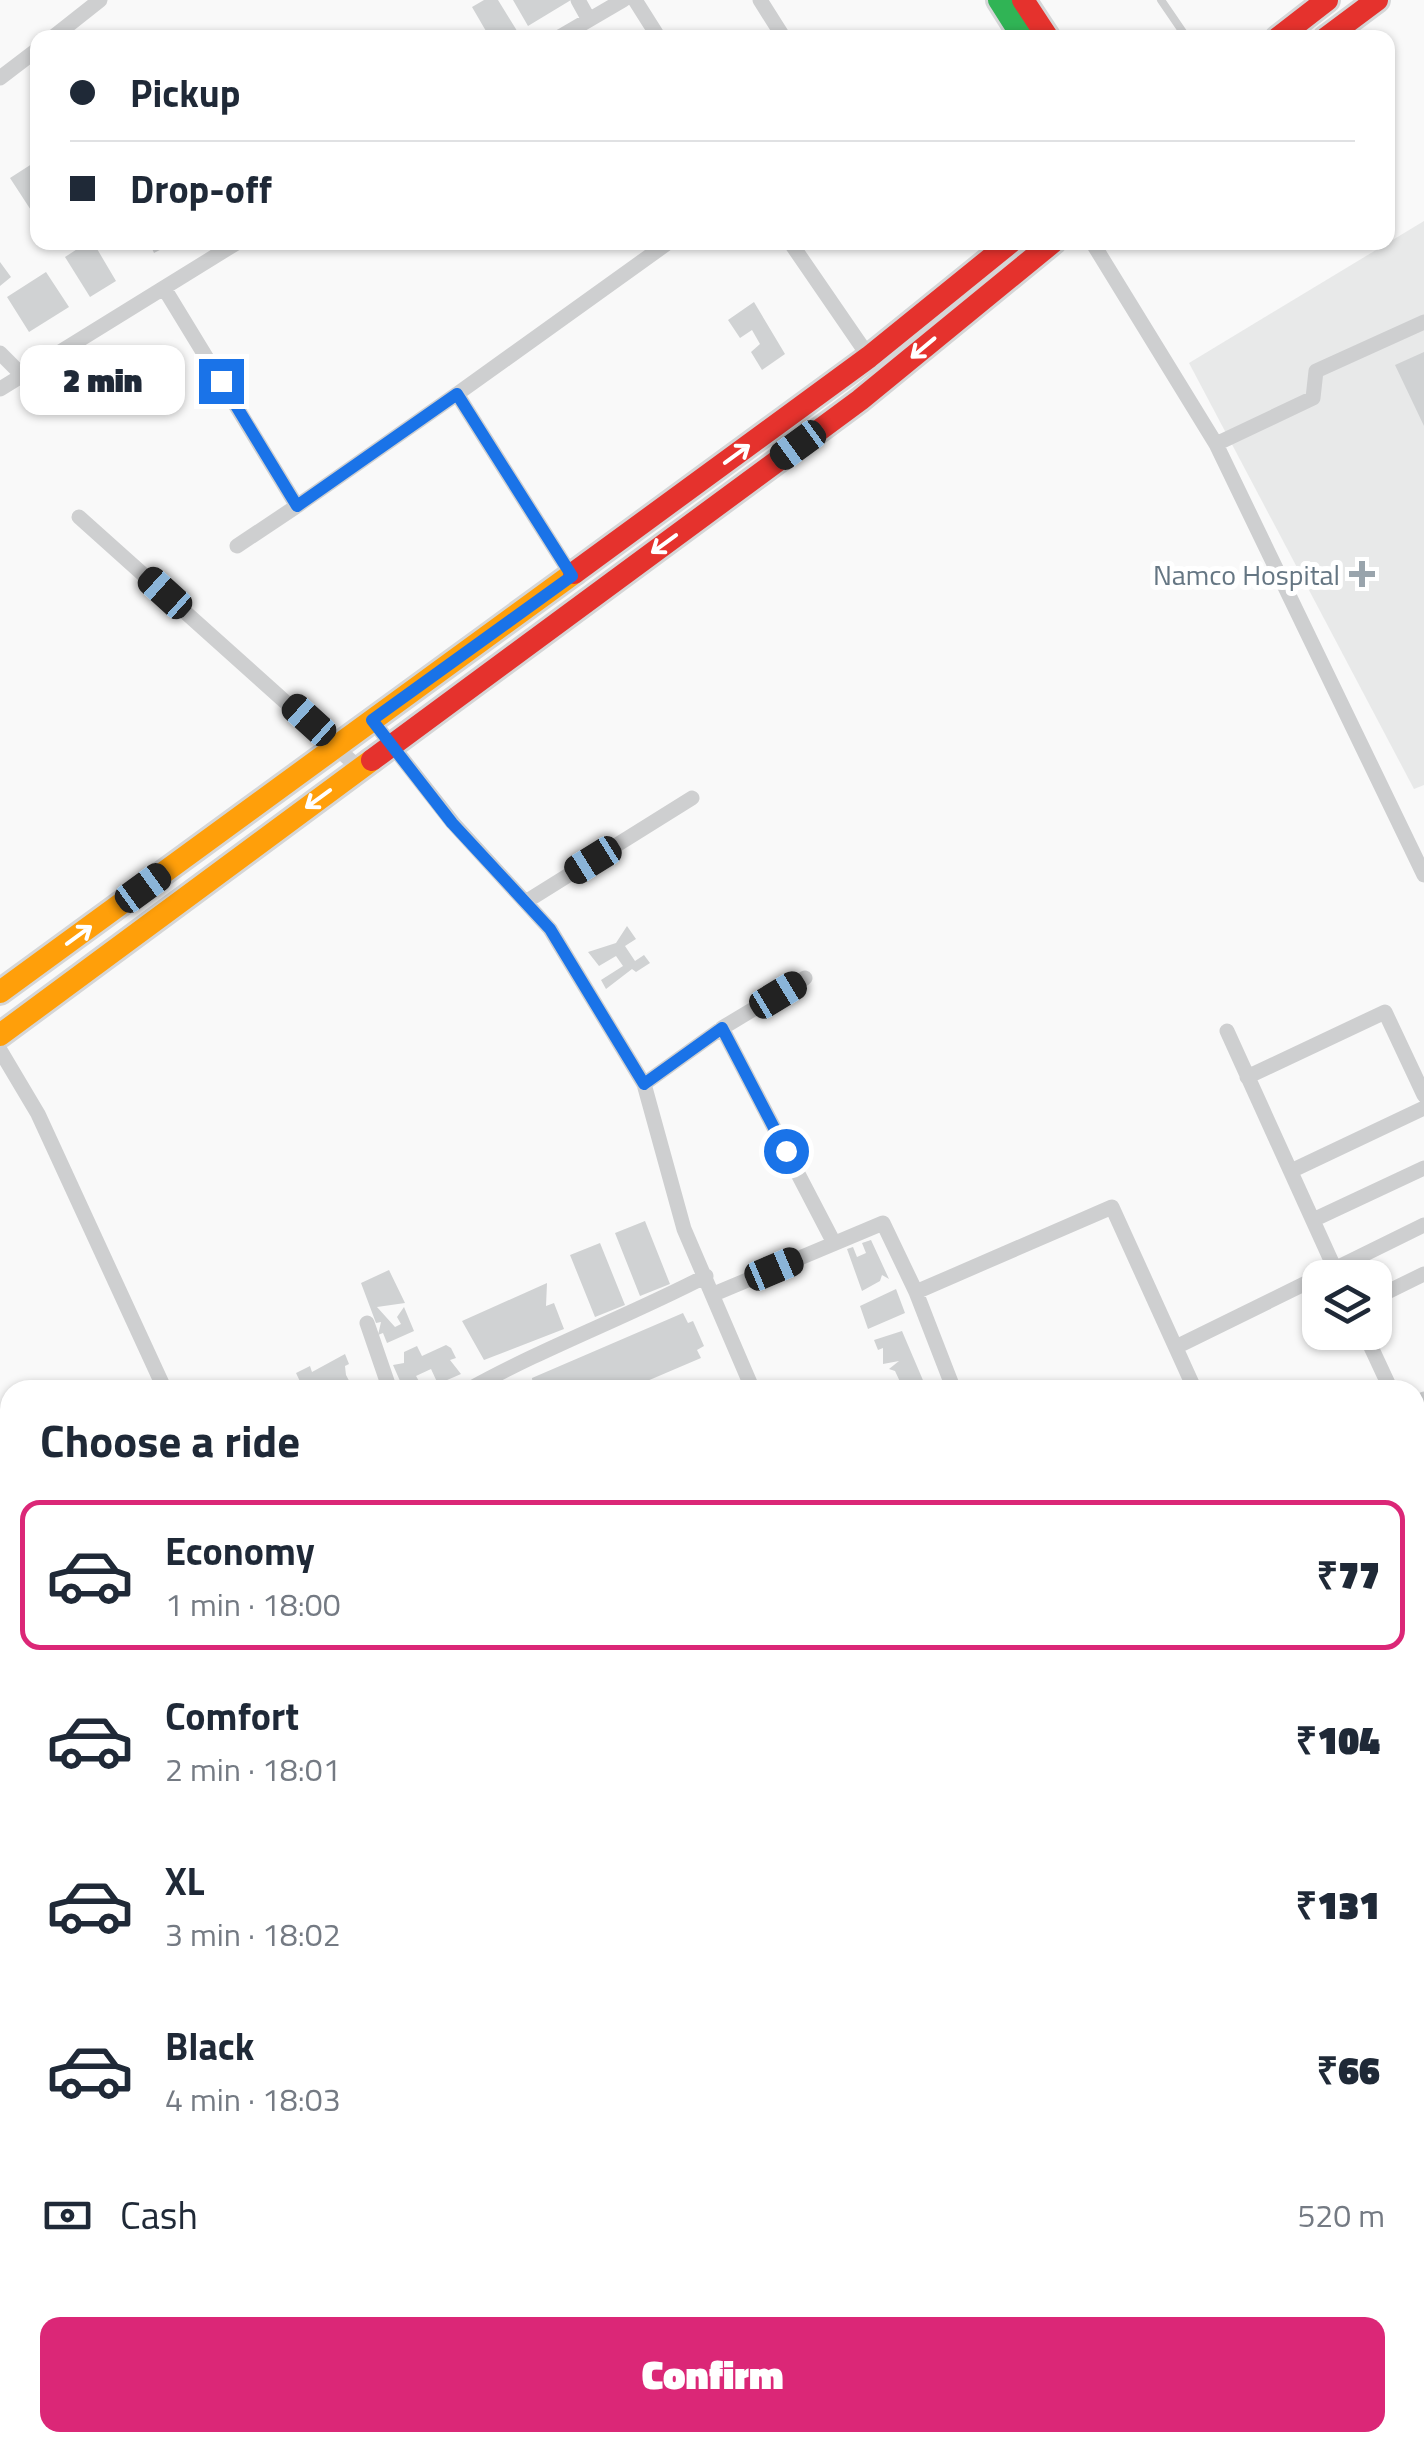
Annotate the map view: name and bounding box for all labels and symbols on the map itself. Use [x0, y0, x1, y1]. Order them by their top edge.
one-way arrow [910, 337, 936, 359]
callout: 2 min [21, 346, 186, 416]
route end [199, 359, 244, 404]
car [765, 415, 831, 475]
one-way arrow [723, 444, 750, 465]
one-way arrow [651, 534, 678, 555]
place label: Namco Hospital [1153, 553, 1340, 596]
marker: Namco Hospital [1349, 561, 1375, 587]
car [133, 562, 197, 624]
car [277, 689, 341, 751]
one-way arrow [305, 789, 332, 810]
car [560, 831, 626, 889]
car [110, 858, 176, 918]
one-way arrow [64, 924, 92, 945]
car [745, 967, 811, 1023]
route start [764, 1129, 809, 1174]
car [741, 1243, 807, 1295]

